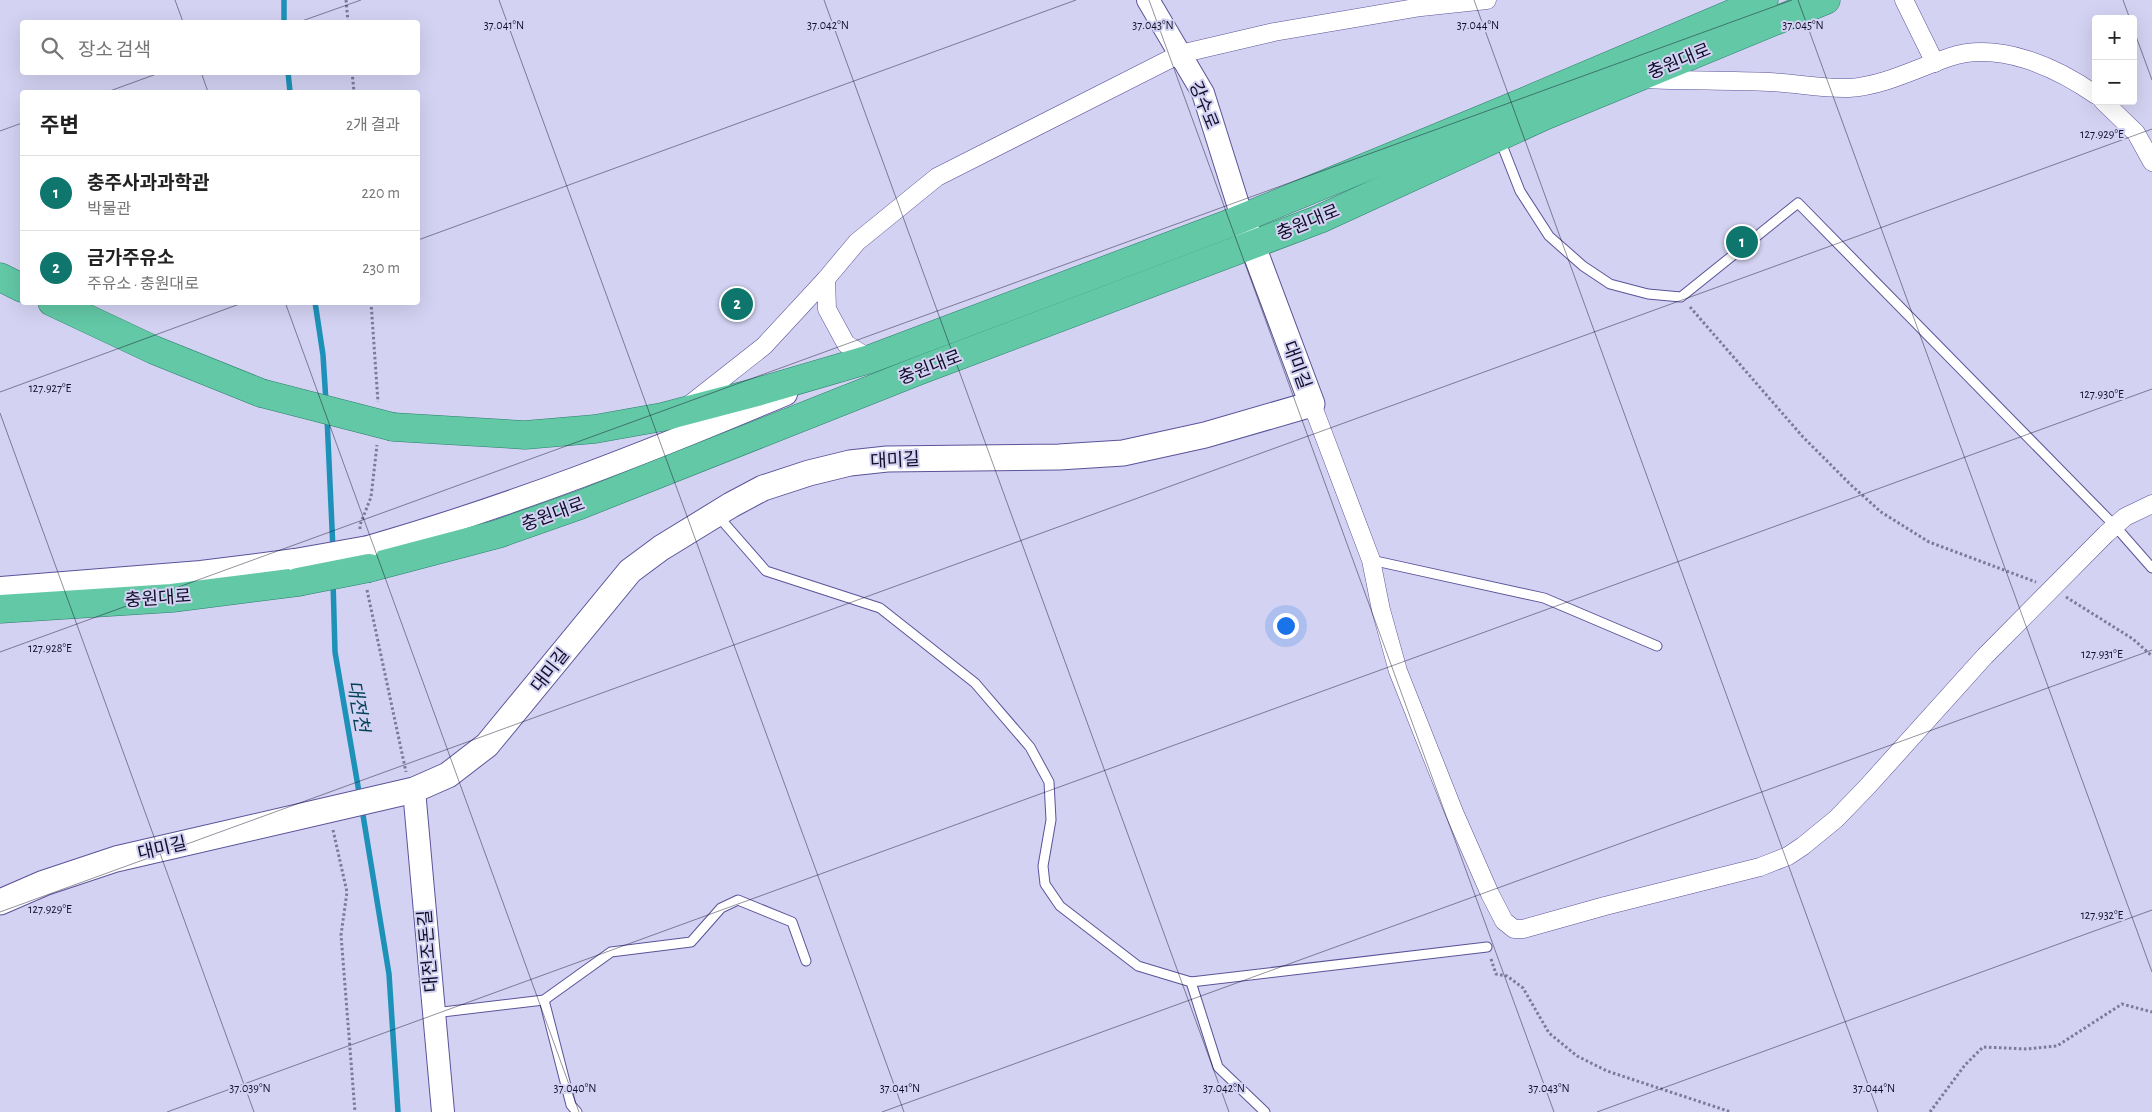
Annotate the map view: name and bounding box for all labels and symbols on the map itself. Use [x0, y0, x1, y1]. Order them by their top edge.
text: 37.041°N [484, 19, 524, 31]
text: 37.042°N [807, 19, 849, 31]
text: 37.043°N [1132, 19, 1174, 31]
text: 37.044°N [1457, 19, 1499, 31]
text: 37.045°N [1782, 19, 1824, 31]
street label: 충원대로 [1645, 40, 1713, 83]
street label: 강수로 [1185, 78, 1223, 132]
text: 127.929°E [2080, 128, 2124, 140]
street label: 충원대로 [1274, 201, 1342, 244]
pin: 1 [1726, 223, 1758, 261]
pin: 2 [721, 285, 753, 323]
street label: 대미길 [1279, 338, 1315, 392]
street label: 충원대로 [896, 347, 965, 388]
text: 127.927°E [29, 382, 72, 394]
text: 127.930°E [2080, 388, 2124, 400]
street label: 대미길 [870, 449, 920, 471]
street label: 충원대로 [519, 494, 588, 535]
street label: 충원대로 [124, 587, 192, 610]
your location [1273, 613, 1299, 639]
text: 127.928°E [28, 642, 72, 654]
street label: 대미길 [527, 644, 573, 696]
text: 127.931°E [2081, 648, 2123, 660]
water label: 대전천 [344, 679, 373, 735]
street label: 대미길 [136, 833, 188, 863]
text: 127.929°E [28, 903, 72, 915]
street label: 대전조돈길 [415, 909, 442, 993]
text: 127.932°E [2081, 909, 2124, 921]
text: 37.039°N [229, 1082, 271, 1094]
text: 37.040°N [554, 1082, 596, 1094]
text: 37.041°N [880, 1082, 920, 1094]
text: 37.042°N [1203, 1082, 1245, 1094]
text: 37.043°N [1528, 1082, 1570, 1094]
text: 37.044°N [1853, 1082, 1895, 1094]

